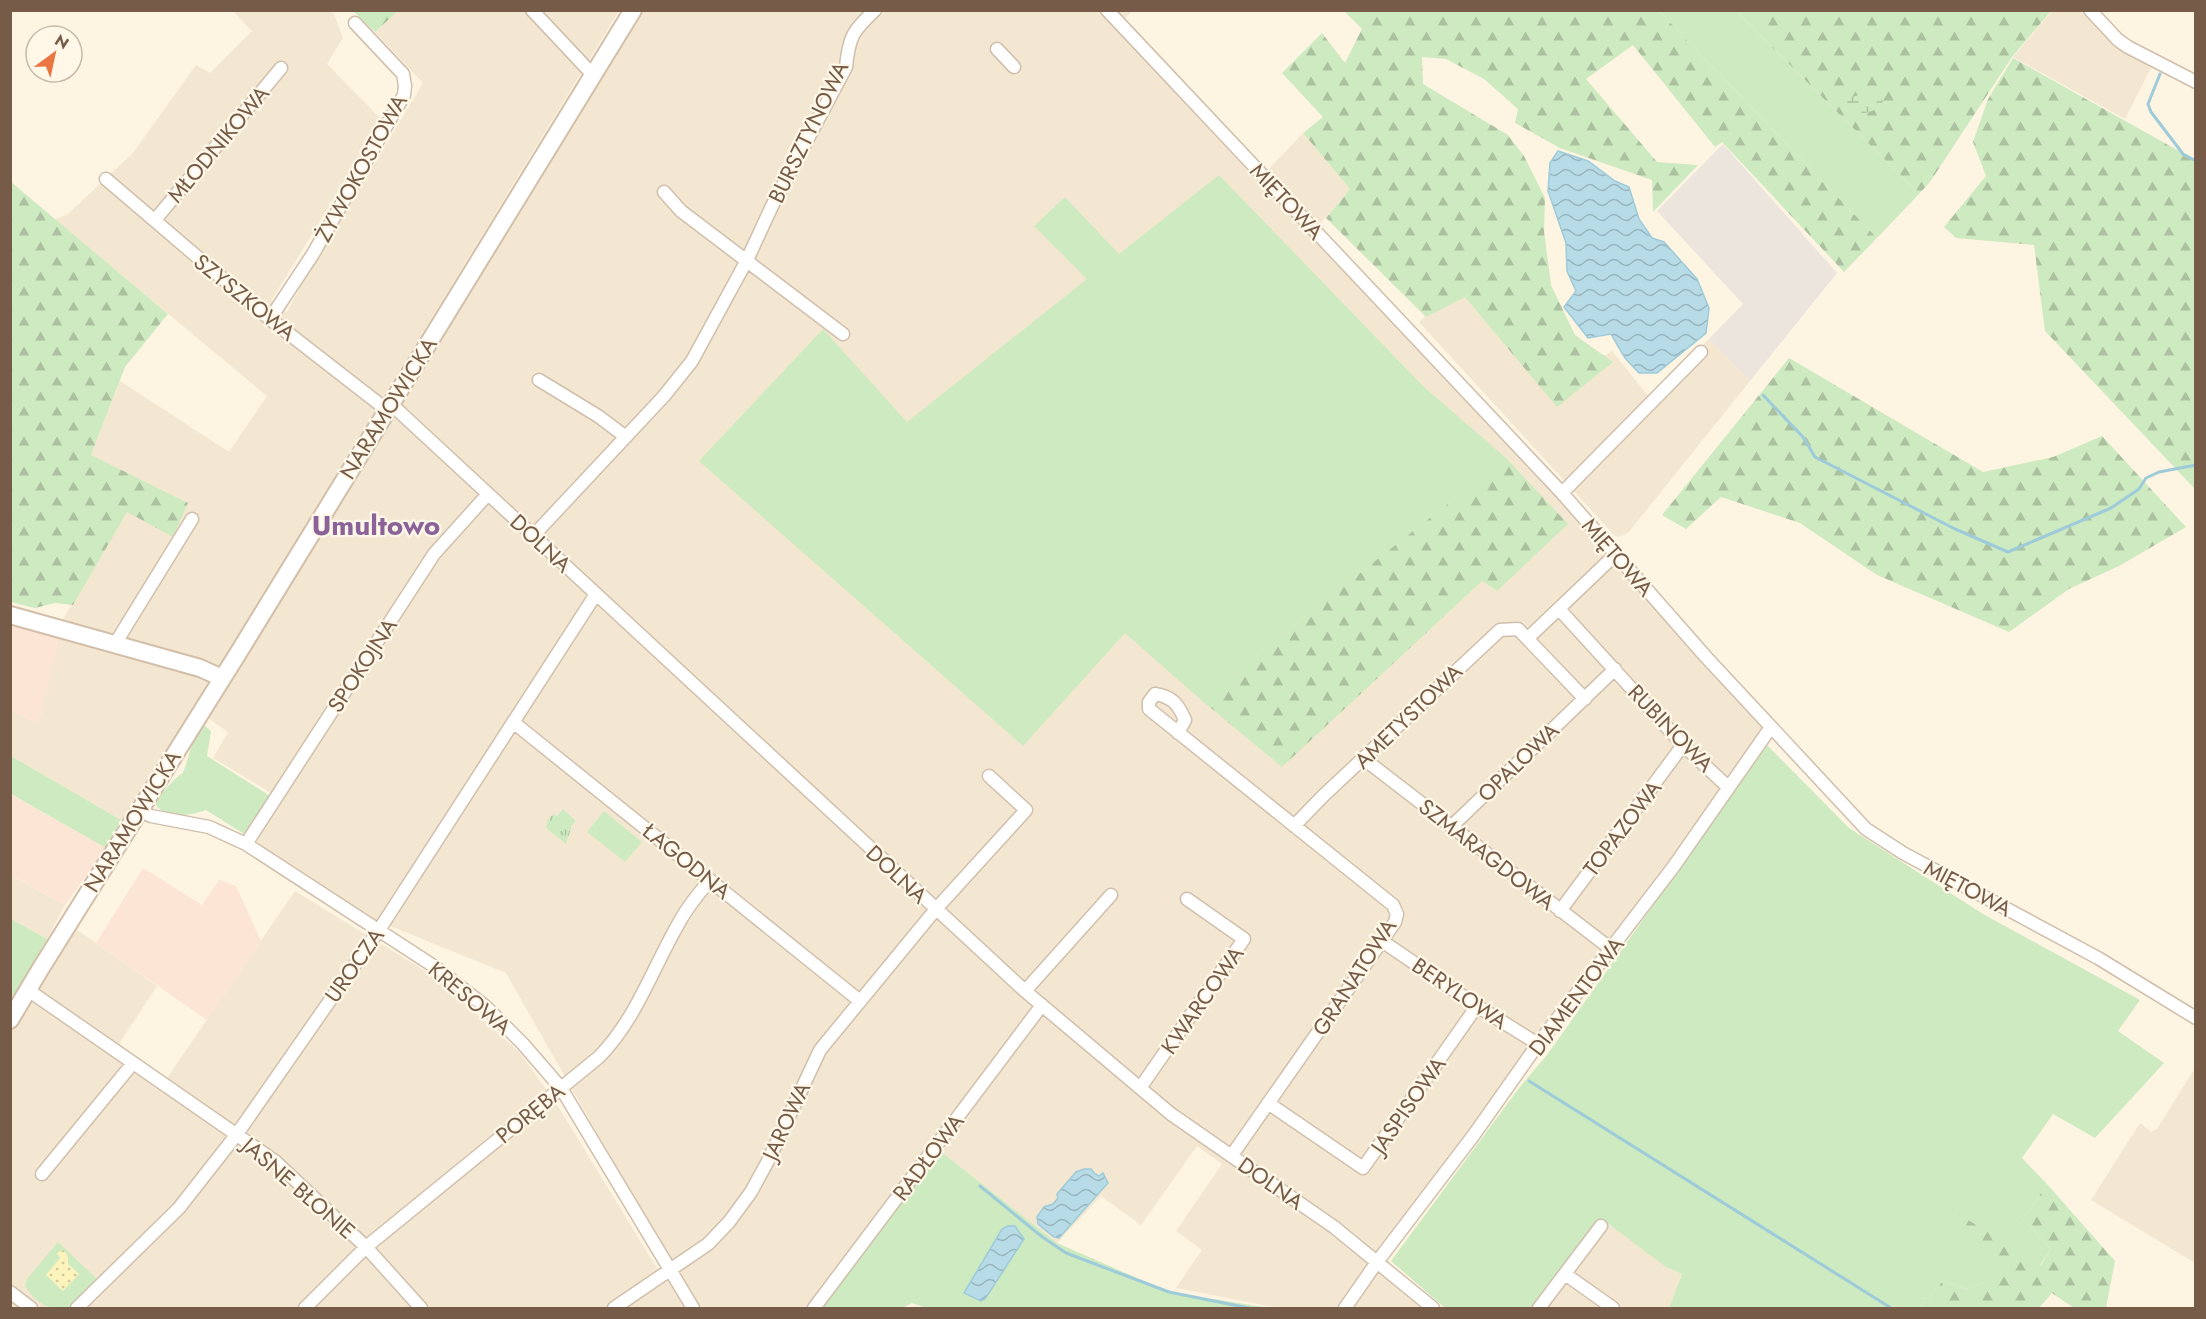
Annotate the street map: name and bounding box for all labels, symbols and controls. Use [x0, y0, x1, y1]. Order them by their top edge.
north arrow [24, 24, 84, 84]
text: N [50, 29, 73, 55]
street label: BURSZTYNOWA [760, 55, 856, 208]
street label: MŁODNIKOWA [159, 78, 277, 209]
street label: ŻYWOKOSTOWA [307, 88, 415, 248]
street label: MIĘTOWA [1243, 155, 1332, 247]
street label: SZYSZKOWA [187, 246, 303, 349]
street label: NARAMOWICKA [331, 330, 445, 485]
district label: Umultowo [312, 505, 440, 546]
street label: DOLNA [503, 506, 579, 580]
street label: MIĘTOWA [1575, 511, 1662, 604]
street label: SPOKOJNA [319, 611, 405, 719]
street label: AMETYSTOWA [1347, 656, 1470, 776]
street label: RUBINOWA [1621, 677, 1722, 780]
street label: OPALOWA [1470, 715, 1566, 809]
street label: NARAMOWICKA [75, 743, 189, 898]
street label: TOPAZOWA [1575, 773, 1669, 883]
street label: SZMARAGDOWA [1412, 790, 1562, 918]
street label: ŁAGODNA [635, 815, 738, 907]
street label: DOLNA [859, 837, 935, 911]
street label: MIĘTOWA [1918, 852, 2018, 925]
street label: GRANATOWA [1304, 912, 1404, 1042]
street label: UROCZA [317, 921, 392, 1009]
street label: DIAMENTOWA [1521, 929, 1632, 1062]
street label: KWARCOWA [1153, 939, 1251, 1061]
street label: BERYLOWA [1406, 949, 1515, 1037]
street label: KRESOWA [422, 954, 519, 1043]
street label: JASPISOWA [1361, 1049, 1454, 1163]
street label: PORĘBA [489, 1075, 572, 1151]
street label: JAROWA [753, 1076, 818, 1168]
street label: RADŁOWA [885, 1106, 972, 1207]
street label: JASNE BŁONIE [233, 1128, 363, 1246]
street label: DOLNA [1232, 1149, 1311, 1218]

